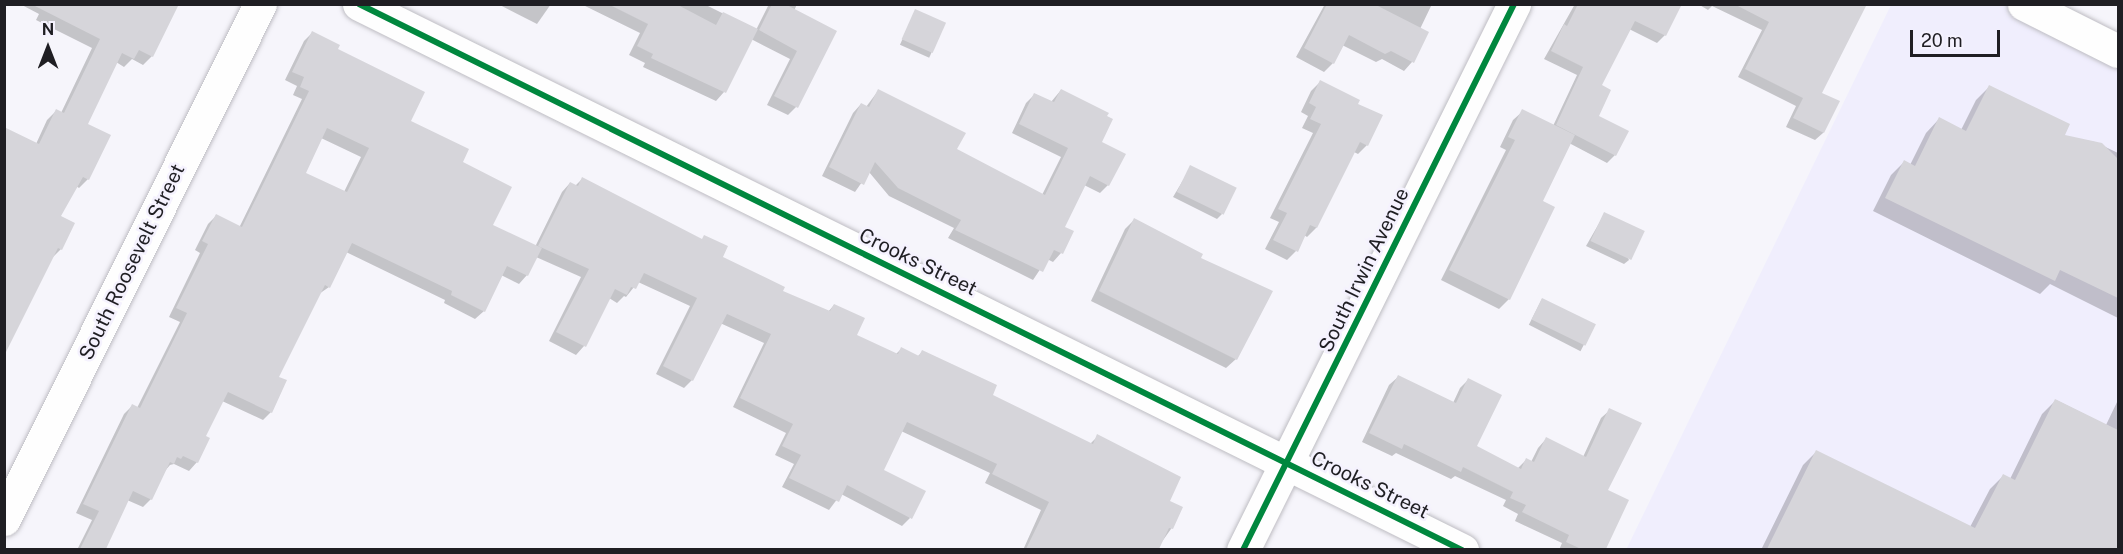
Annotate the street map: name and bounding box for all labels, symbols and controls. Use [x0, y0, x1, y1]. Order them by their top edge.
north arrow [18, 18, 78, 78]
scale bar [1913, 18, 2003, 56]
text: N [42, 20, 54, 39]
text: 20 m [1921, 30, 1963, 51]
street label: South Roosevelt Street [74, 160, 190, 364]
street label: South Irwin Avenue [1314, 184, 1414, 356]
street label: Crooks Street [855, 223, 981, 301]
street label: Crooks Street [1307, 446, 1433, 524]

